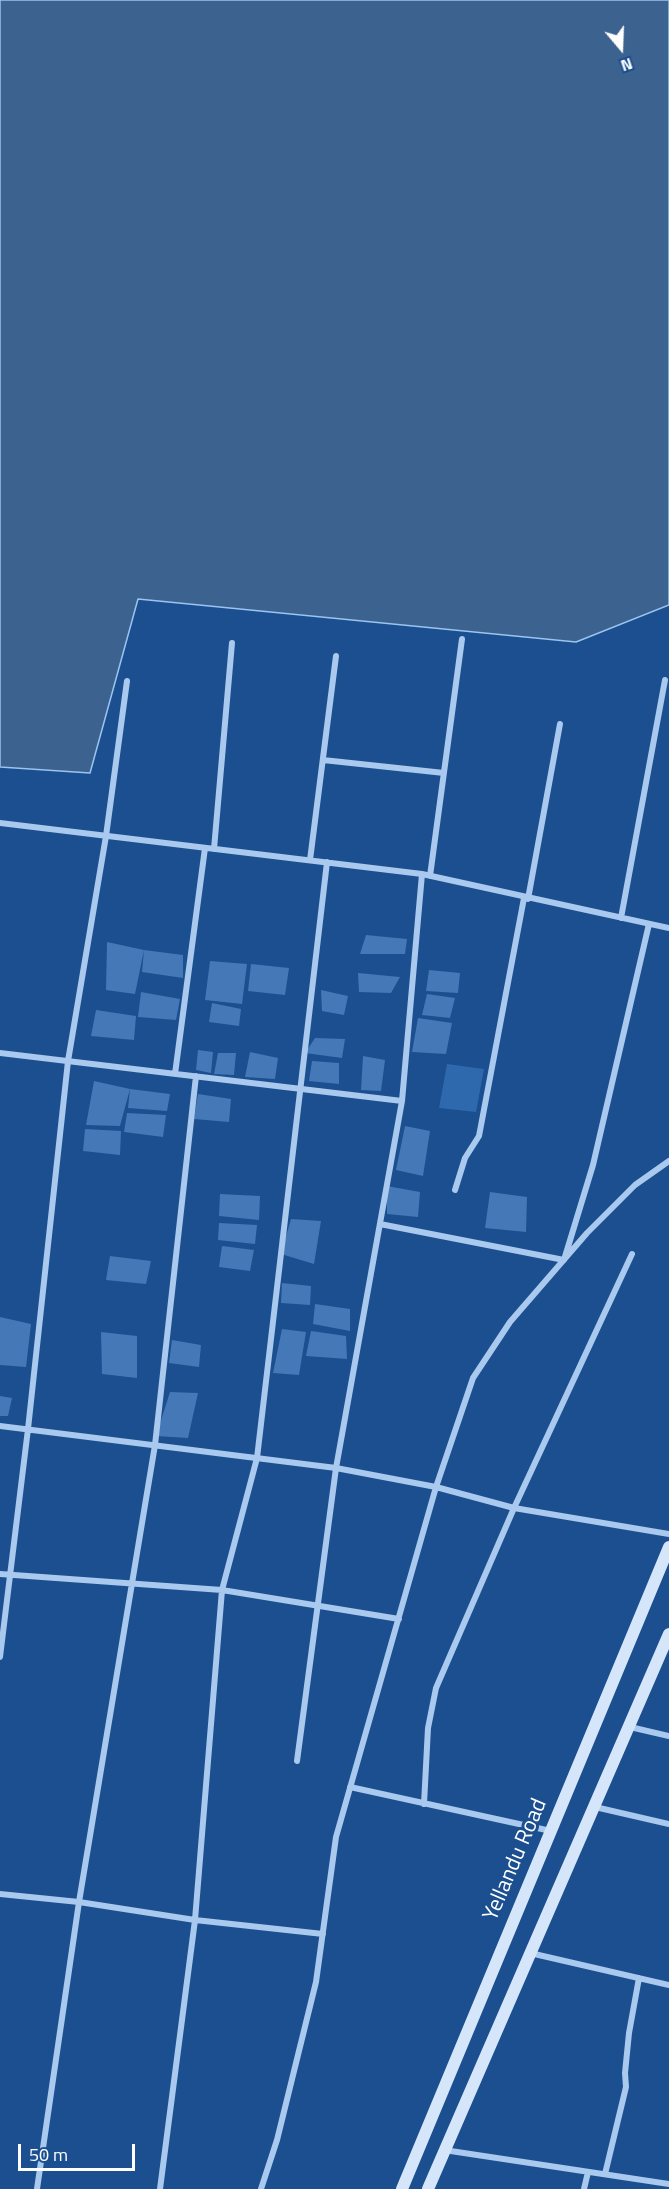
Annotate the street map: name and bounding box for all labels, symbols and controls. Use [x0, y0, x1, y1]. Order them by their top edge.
north arrow [591, 18, 651, 78]
text: N [618, 52, 636, 78]
street label: Yellandu Road [478, 1795, 554, 1925]
scale bar [21, 2132, 138, 2170]
text: 50 m [29, 2141, 68, 2168]

